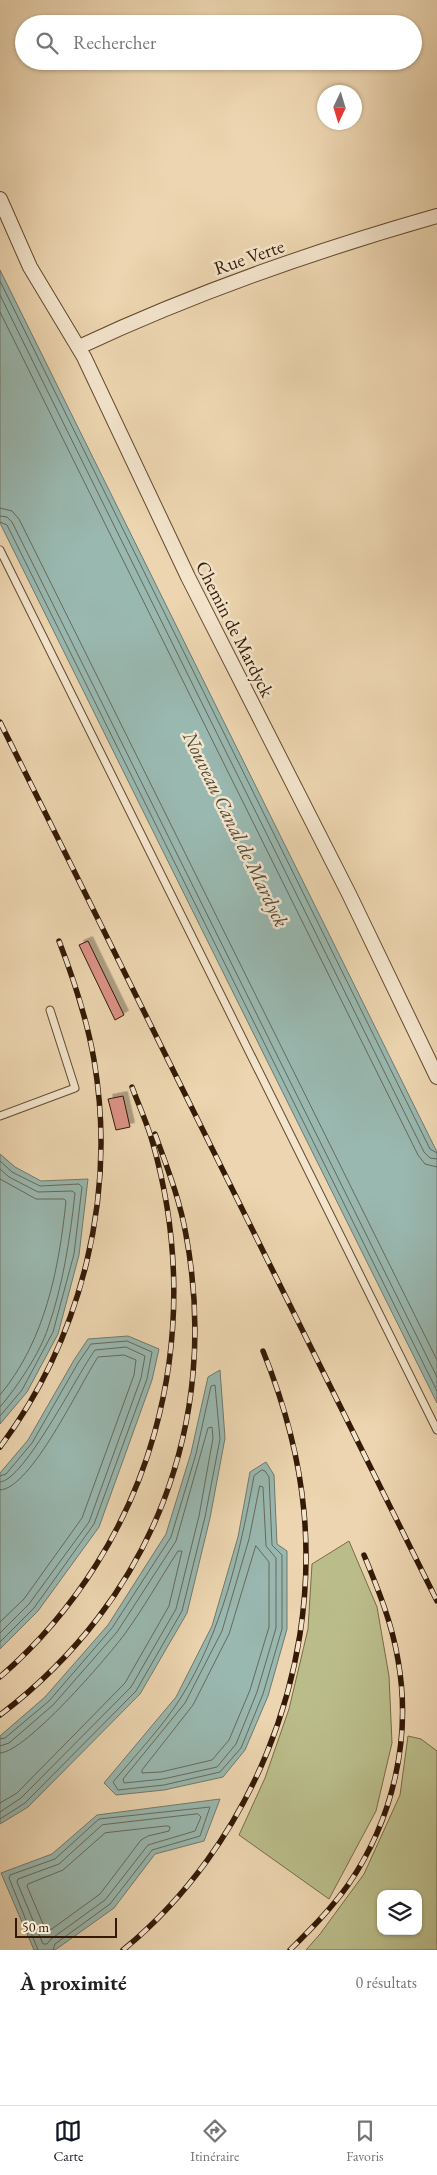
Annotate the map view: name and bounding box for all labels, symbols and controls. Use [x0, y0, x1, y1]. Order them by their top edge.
search box [15, 15, 422, 70]
icon: search [33, 29, 61, 57]
text: Rechercher [73, 30, 156, 55]
north arrow [317, 85, 362, 130]
street label: Rue Verte [211, 233, 287, 281]
street label: Chemin de Mardyck [190, 557, 281, 702]
water label: Nouveau Canal de Mardyck [177, 726, 295, 931]
map controls [377, 1890, 422, 1935]
button: layers [377, 1890, 422, 1935]
scale bar [15, 1915, 118, 1938]
text: 50 m [22, 1918, 49, 1936]
text: À proximité [20, 1969, 127, 1996]
text: 0 résultats [355, 1972, 417, 1993]
tab: Carte [53, 2117, 83, 2165]
tab: Itinéraire [190, 2117, 239, 2165]
tab: Favoris [346, 2117, 384, 2165]

